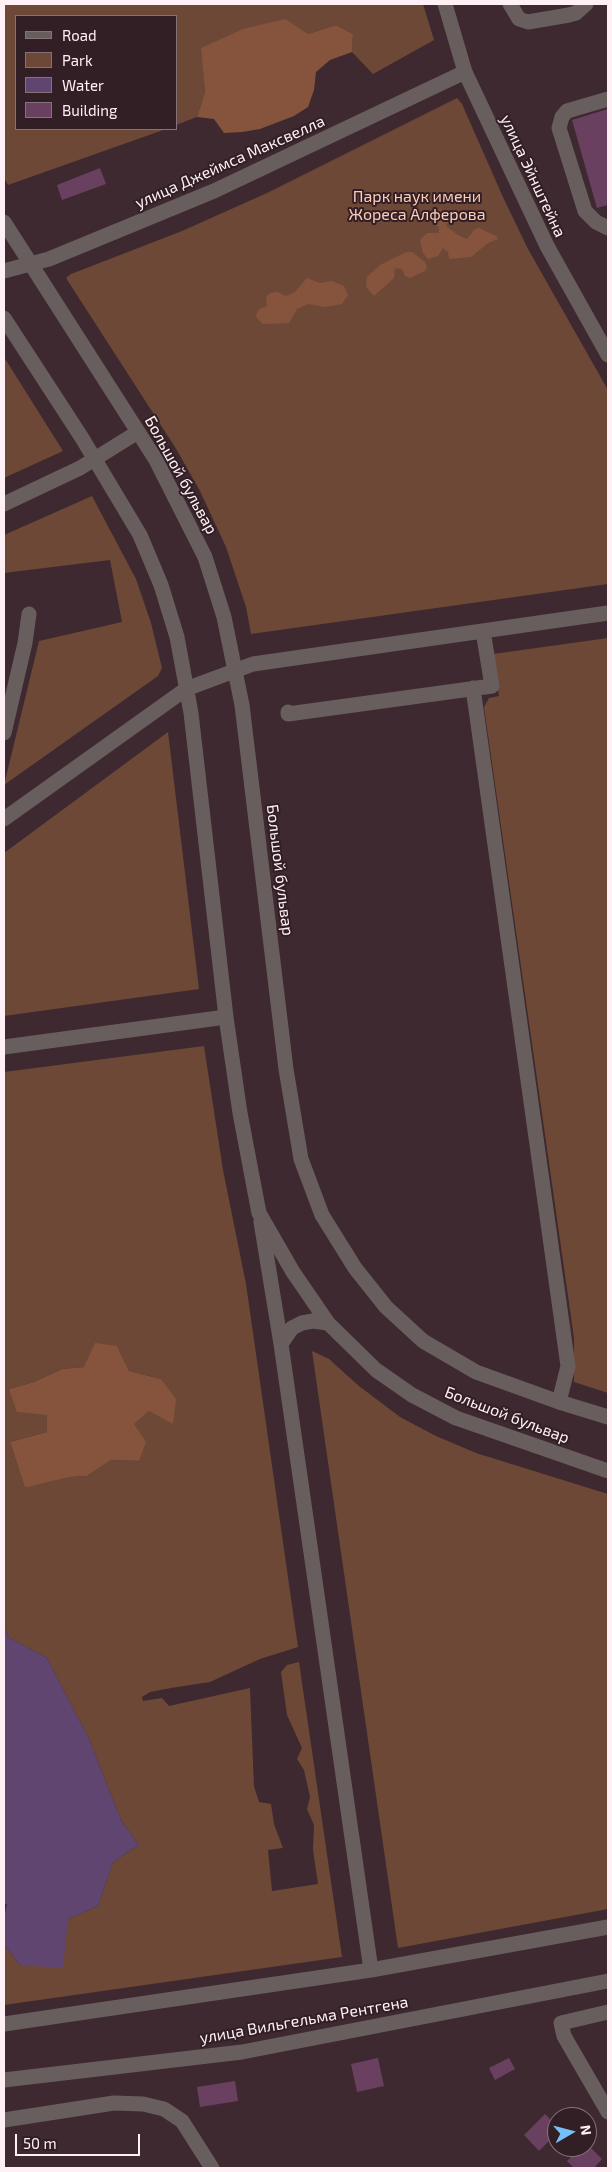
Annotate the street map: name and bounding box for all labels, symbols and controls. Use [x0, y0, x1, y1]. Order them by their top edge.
legend [15, 15, 178, 130]
text: Road [62, 26, 97, 44]
text: Park [62, 51, 93, 69]
text: Water [62, 76, 104, 94]
text: Building [62, 101, 117, 119]
street label: улица Джеймса Максвелла [132, 111, 328, 213]
street label: улица Эйнштейна [496, 112, 570, 240]
park label: Парк наук имени Жореса Алферова [348, 187, 486, 225]
street label: Большой бульвар [141, 413, 221, 537]
street label: Большой бульвар [262, 803, 298, 937]
street label: Большой бульвар [442, 1382, 572, 1448]
street label: улица Вильгельма Рентгена [198, 1992, 410, 2048]
north arrow [547, 2107, 597, 2157]
scale bar [18, 2124, 142, 2156]
text: N [577, 2124, 595, 2136]
text: 50 m [23, 2134, 57, 2152]

